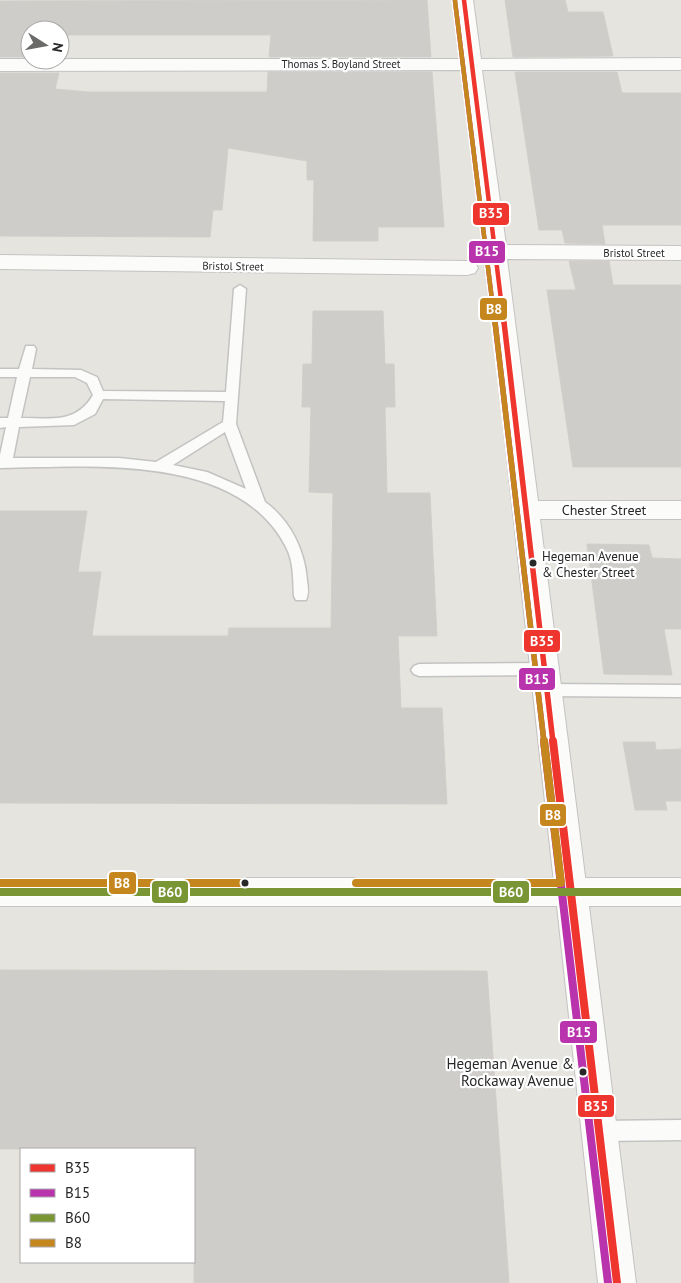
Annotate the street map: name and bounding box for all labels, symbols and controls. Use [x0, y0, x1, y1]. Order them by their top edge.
north arrow [20, 20, 70, 70]
text: N [48, 41, 67, 54]
street label: Thomas S. Boyland Street [281, 57, 401, 71]
line badge: B35 [472, 202, 510, 226]
text: B35 [479, 204, 503, 222]
line badge: B15 [468, 240, 506, 264]
text: B15 [475, 242, 499, 260]
street label: Bristol Street [603, 246, 665, 260]
street label: Bristol Street [202, 258, 264, 274]
line badge: B8 [479, 297, 508, 321]
text: B8 [486, 300, 502, 318]
street label: Chester Street [562, 501, 647, 519]
place label: Hegeman Avenue & Chester Street [542, 548, 639, 581]
marker: Hegeman Avenue & Chester Street [528, 558, 538, 568]
line badge: B35 [523, 629, 561, 653]
text: B35 [530, 632, 554, 650]
line badge: B15 [518, 667, 556, 691]
text: B15 [525, 670, 549, 688]
line badge: B8 [539, 803, 567, 827]
text: B8 [545, 806, 561, 824]
line badge: B8 [108, 871, 137, 895]
text: B8 [114, 874, 130, 892]
unlabelled marker [240, 878, 250, 888]
line badge: B60 [151, 880, 189, 904]
line badge: B60 [492, 880, 530, 904]
text: B60 [158, 883, 182, 901]
text: B60 [499, 883, 523, 901]
line badge: B15 [559, 1020, 598, 1044]
text: B15 [567, 1023, 591, 1041]
place label: Hegeman Avenue & Rockaway Avenue [446, 1054, 574, 1090]
marker: Hegeman Avenue & Rockaway Avenue [578, 1067, 588, 1077]
line badge: B35 [577, 1094, 615, 1118]
text: B35 [584, 1097, 608, 1115]
legend [20, 1148, 195, 1263]
text: B35 [65, 1158, 90, 1177]
text: B15 [65, 1183, 90, 1202]
text: B60 [65, 1208, 90, 1227]
text: B8 [65, 1233, 82, 1252]

